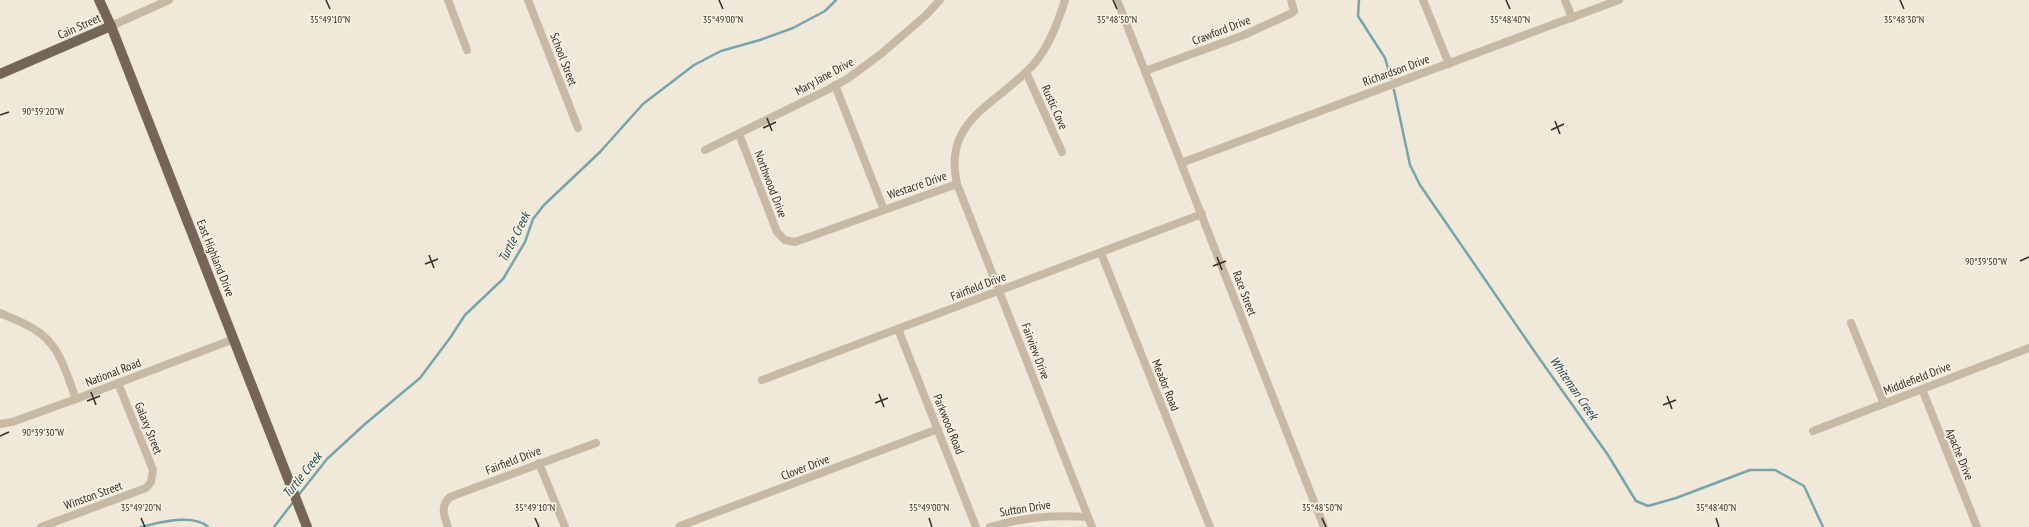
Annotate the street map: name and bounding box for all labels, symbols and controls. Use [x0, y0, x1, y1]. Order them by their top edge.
street label: Cain Street [55, 10, 103, 42]
street label: Crawford Drive [1190, 12, 1252, 48]
text: 35°49'10"N [310, 13, 350, 26]
text: 35°49'00"N [703, 13, 743, 26]
text: 35°48'50"N [1097, 13, 1137, 26]
text: 35°48'40"N [1490, 13, 1530, 26]
text: 35°48'30"N [1884, 13, 1924, 26]
street label: School Street [547, 31, 581, 88]
street label: Richardson Drive [1361, 51, 1432, 89]
street label: Mary Jane Drive [792, 54, 856, 98]
street label: Rustic Cove [1039, 82, 1071, 132]
text: 90°39'20"W [22, 105, 64, 118]
street label: Northwood Drive [751, 148, 791, 220]
street label: Westacre Drive [885, 168, 949, 202]
water label: Turtle Creek [494, 207, 535, 265]
street label: East Highland Drive [194, 217, 238, 299]
text: 90°39'50"W [1965, 255, 2007, 268]
street label: Race Street [1230, 268, 1261, 318]
street label: Fairfield Drive [948, 269, 1008, 303]
street label: Fairview Drive [1018, 321, 1054, 381]
water label: Whiteman Creek [1546, 353, 1603, 424]
street label: National Road [83, 355, 143, 389]
street label: Meador Road [1149, 357, 1183, 413]
street label: Middlefield Drive [1881, 358, 1953, 398]
street label: Parkwood Road [930, 392, 968, 456]
street label: Galaxy Street [132, 400, 166, 457]
text: 90°39'30"W [22, 426, 64, 439]
street label: Apache Drive [1943, 426, 1977, 482]
street label: Fairfield Drive [483, 443, 543, 477]
water label: Turtle Creek [278, 447, 327, 501]
street label: Clover Drive [779, 451, 831, 483]
street label: Winston Street [62, 477, 125, 512]
street label: Sutton Drive [998, 497, 1052, 519]
text: 35°49'20"N [121, 501, 161, 514]
text: 35°49'10"N [515, 501, 555, 514]
text: 35°49'00"N [909, 501, 949, 514]
text: 35°48'50"N [1302, 501, 1342, 514]
text: 35°48'40"N [1696, 501, 1736, 514]

